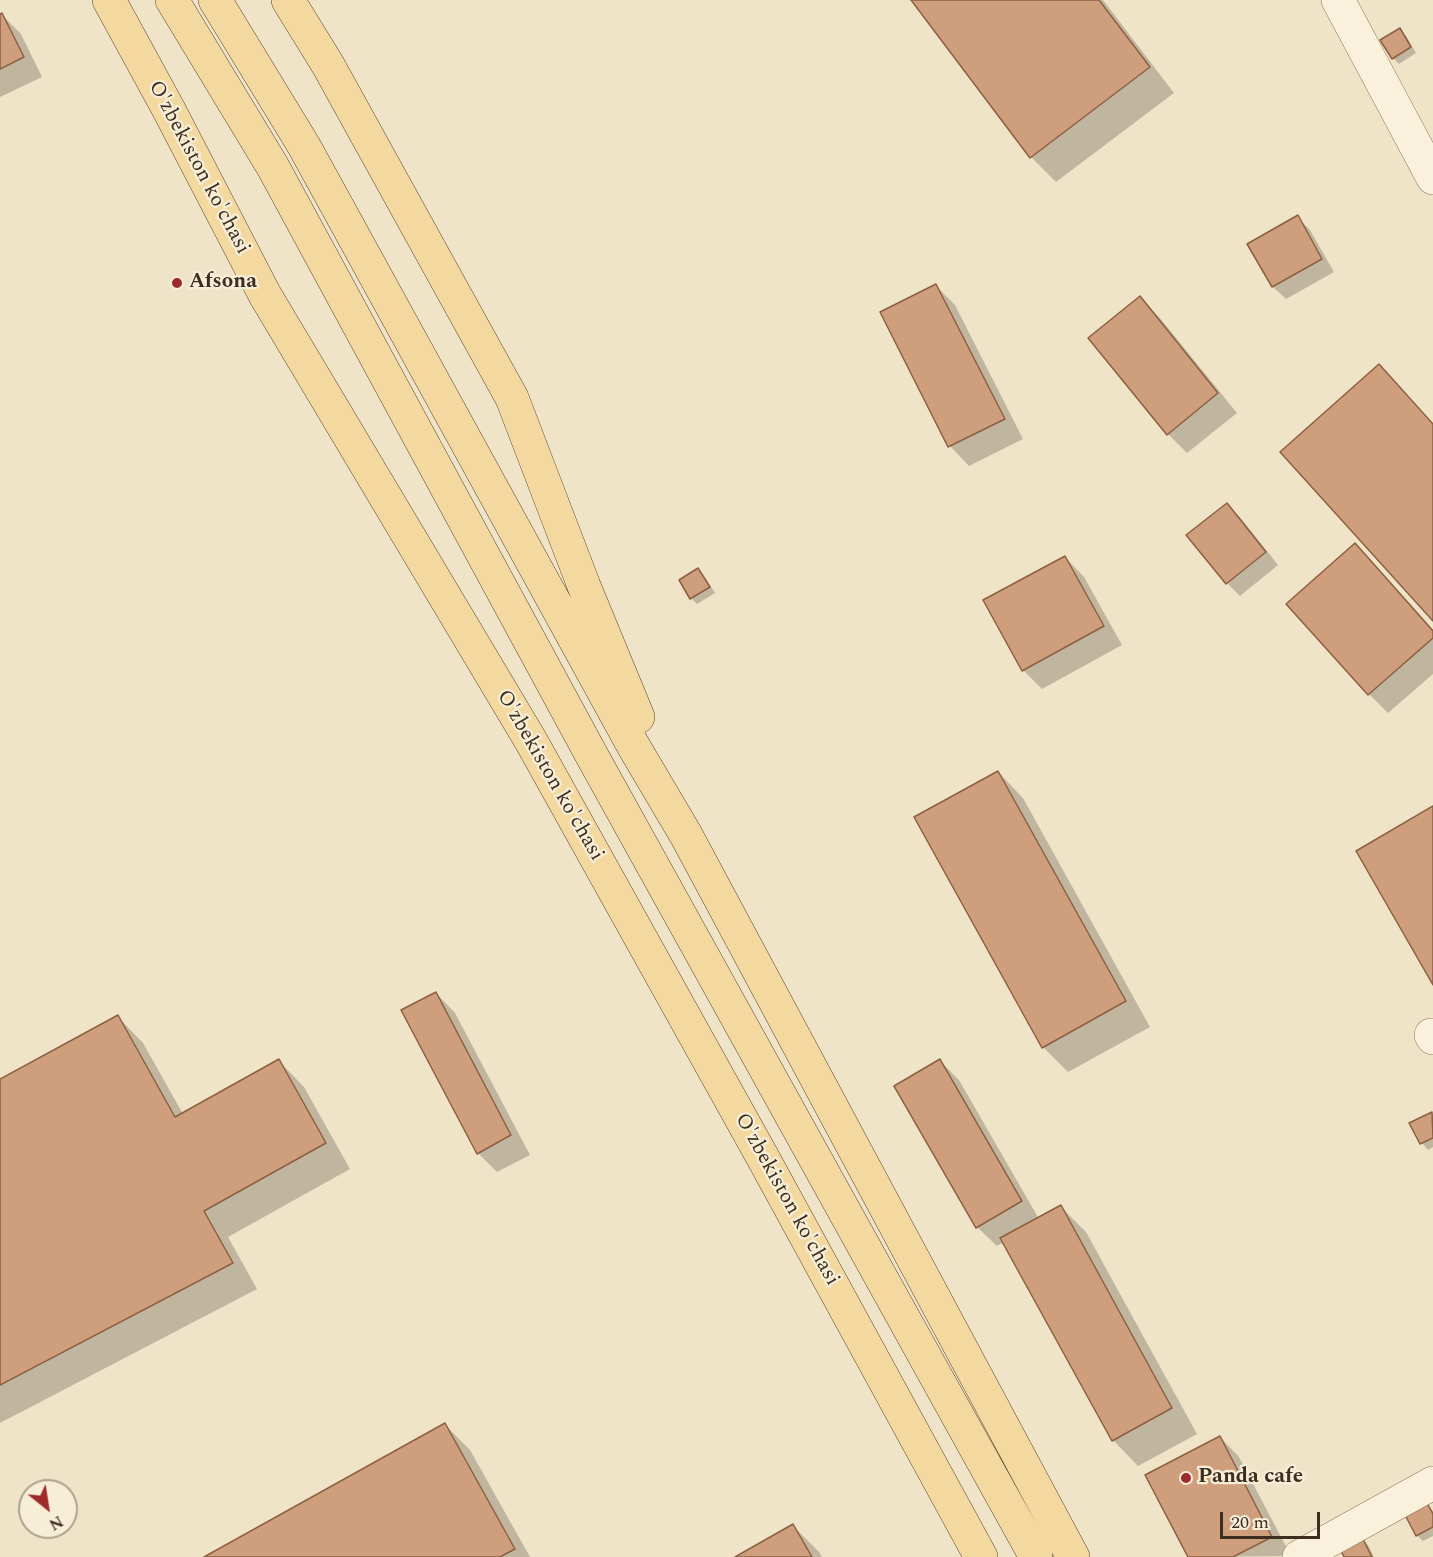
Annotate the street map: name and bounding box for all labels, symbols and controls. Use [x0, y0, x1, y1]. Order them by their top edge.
street label: O'zbekiston ko'chasi [142, 77, 254, 259]
place label: Afsona [189, 270, 257, 296]
marker: Afsona [170, 276, 184, 290]
street label: O'zbekiston ko'chasi [490, 686, 608, 866]
street label: O'zbekiston ko'chasi [728, 1109, 844, 1291]
place label: Panda cafe [1198, 1465, 1303, 1491]
marker: Panda cafe [1179, 1471, 1193, 1485]
north arrow [18, 1479, 78, 1539]
scale bar [1223, 1500, 1324, 1538]
text: N [44, 1509, 68, 1537]
text: 20 m [1231, 1509, 1269, 1536]

